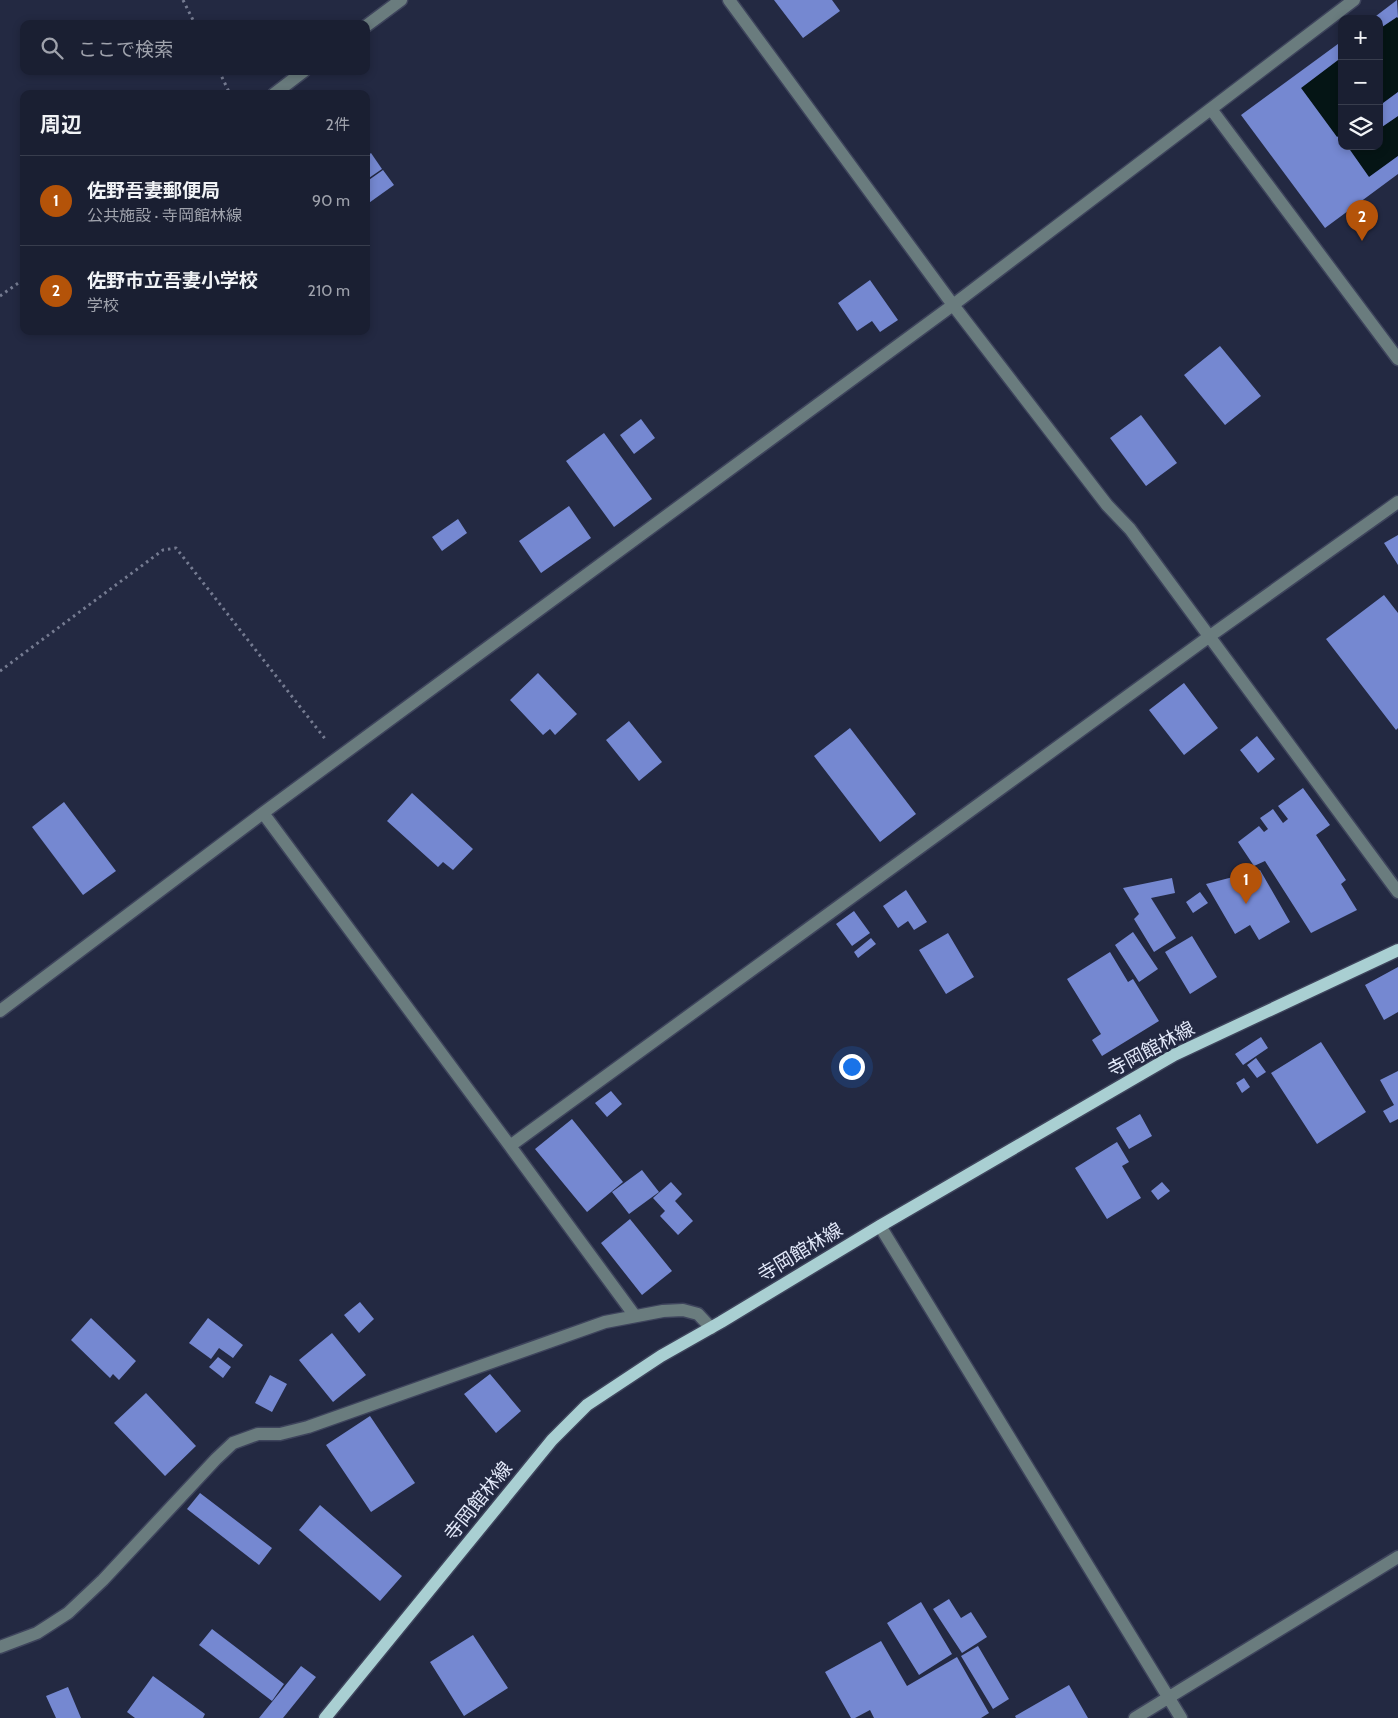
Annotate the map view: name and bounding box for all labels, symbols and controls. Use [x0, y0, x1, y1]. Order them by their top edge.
map controls [1338, 15, 1383, 150]
button: + [1338, 15, 1383, 60]
search box [20, 20, 370, 75]
icon: search [38, 34, 66, 62]
text: ここで検索 [78, 38, 173, 61]
button: − [1338, 60, 1383, 105]
button: layers [1338, 105, 1383, 150]
text: 周辺 [40, 112, 82, 137]
text: 2件 [326, 115, 350, 134]
text: 佐野吾妻郵便局 [87, 179, 220, 202]
text: 1 [53, 191, 59, 210]
text: 90 m [312, 191, 350, 210]
pin: 2 [1346, 200, 1378, 241]
text: 公共施設 · 寺岡館林線 [87, 206, 242, 225]
text: 佐野市立吾妻小学校 [87, 269, 258, 292]
text: 2 [52, 281, 60, 300]
text: 210 m [308, 281, 350, 300]
text: 学校 [87, 296, 119, 315]
pin: 1 [1230, 863, 1262, 904]
street label: 寺岡館林線 [1104, 1017, 1198, 1081]
your location [839, 1054, 865, 1080]
street label: 寺岡館林線 [753, 1218, 847, 1286]
street label: 寺岡館林線 [439, 1457, 517, 1545]

